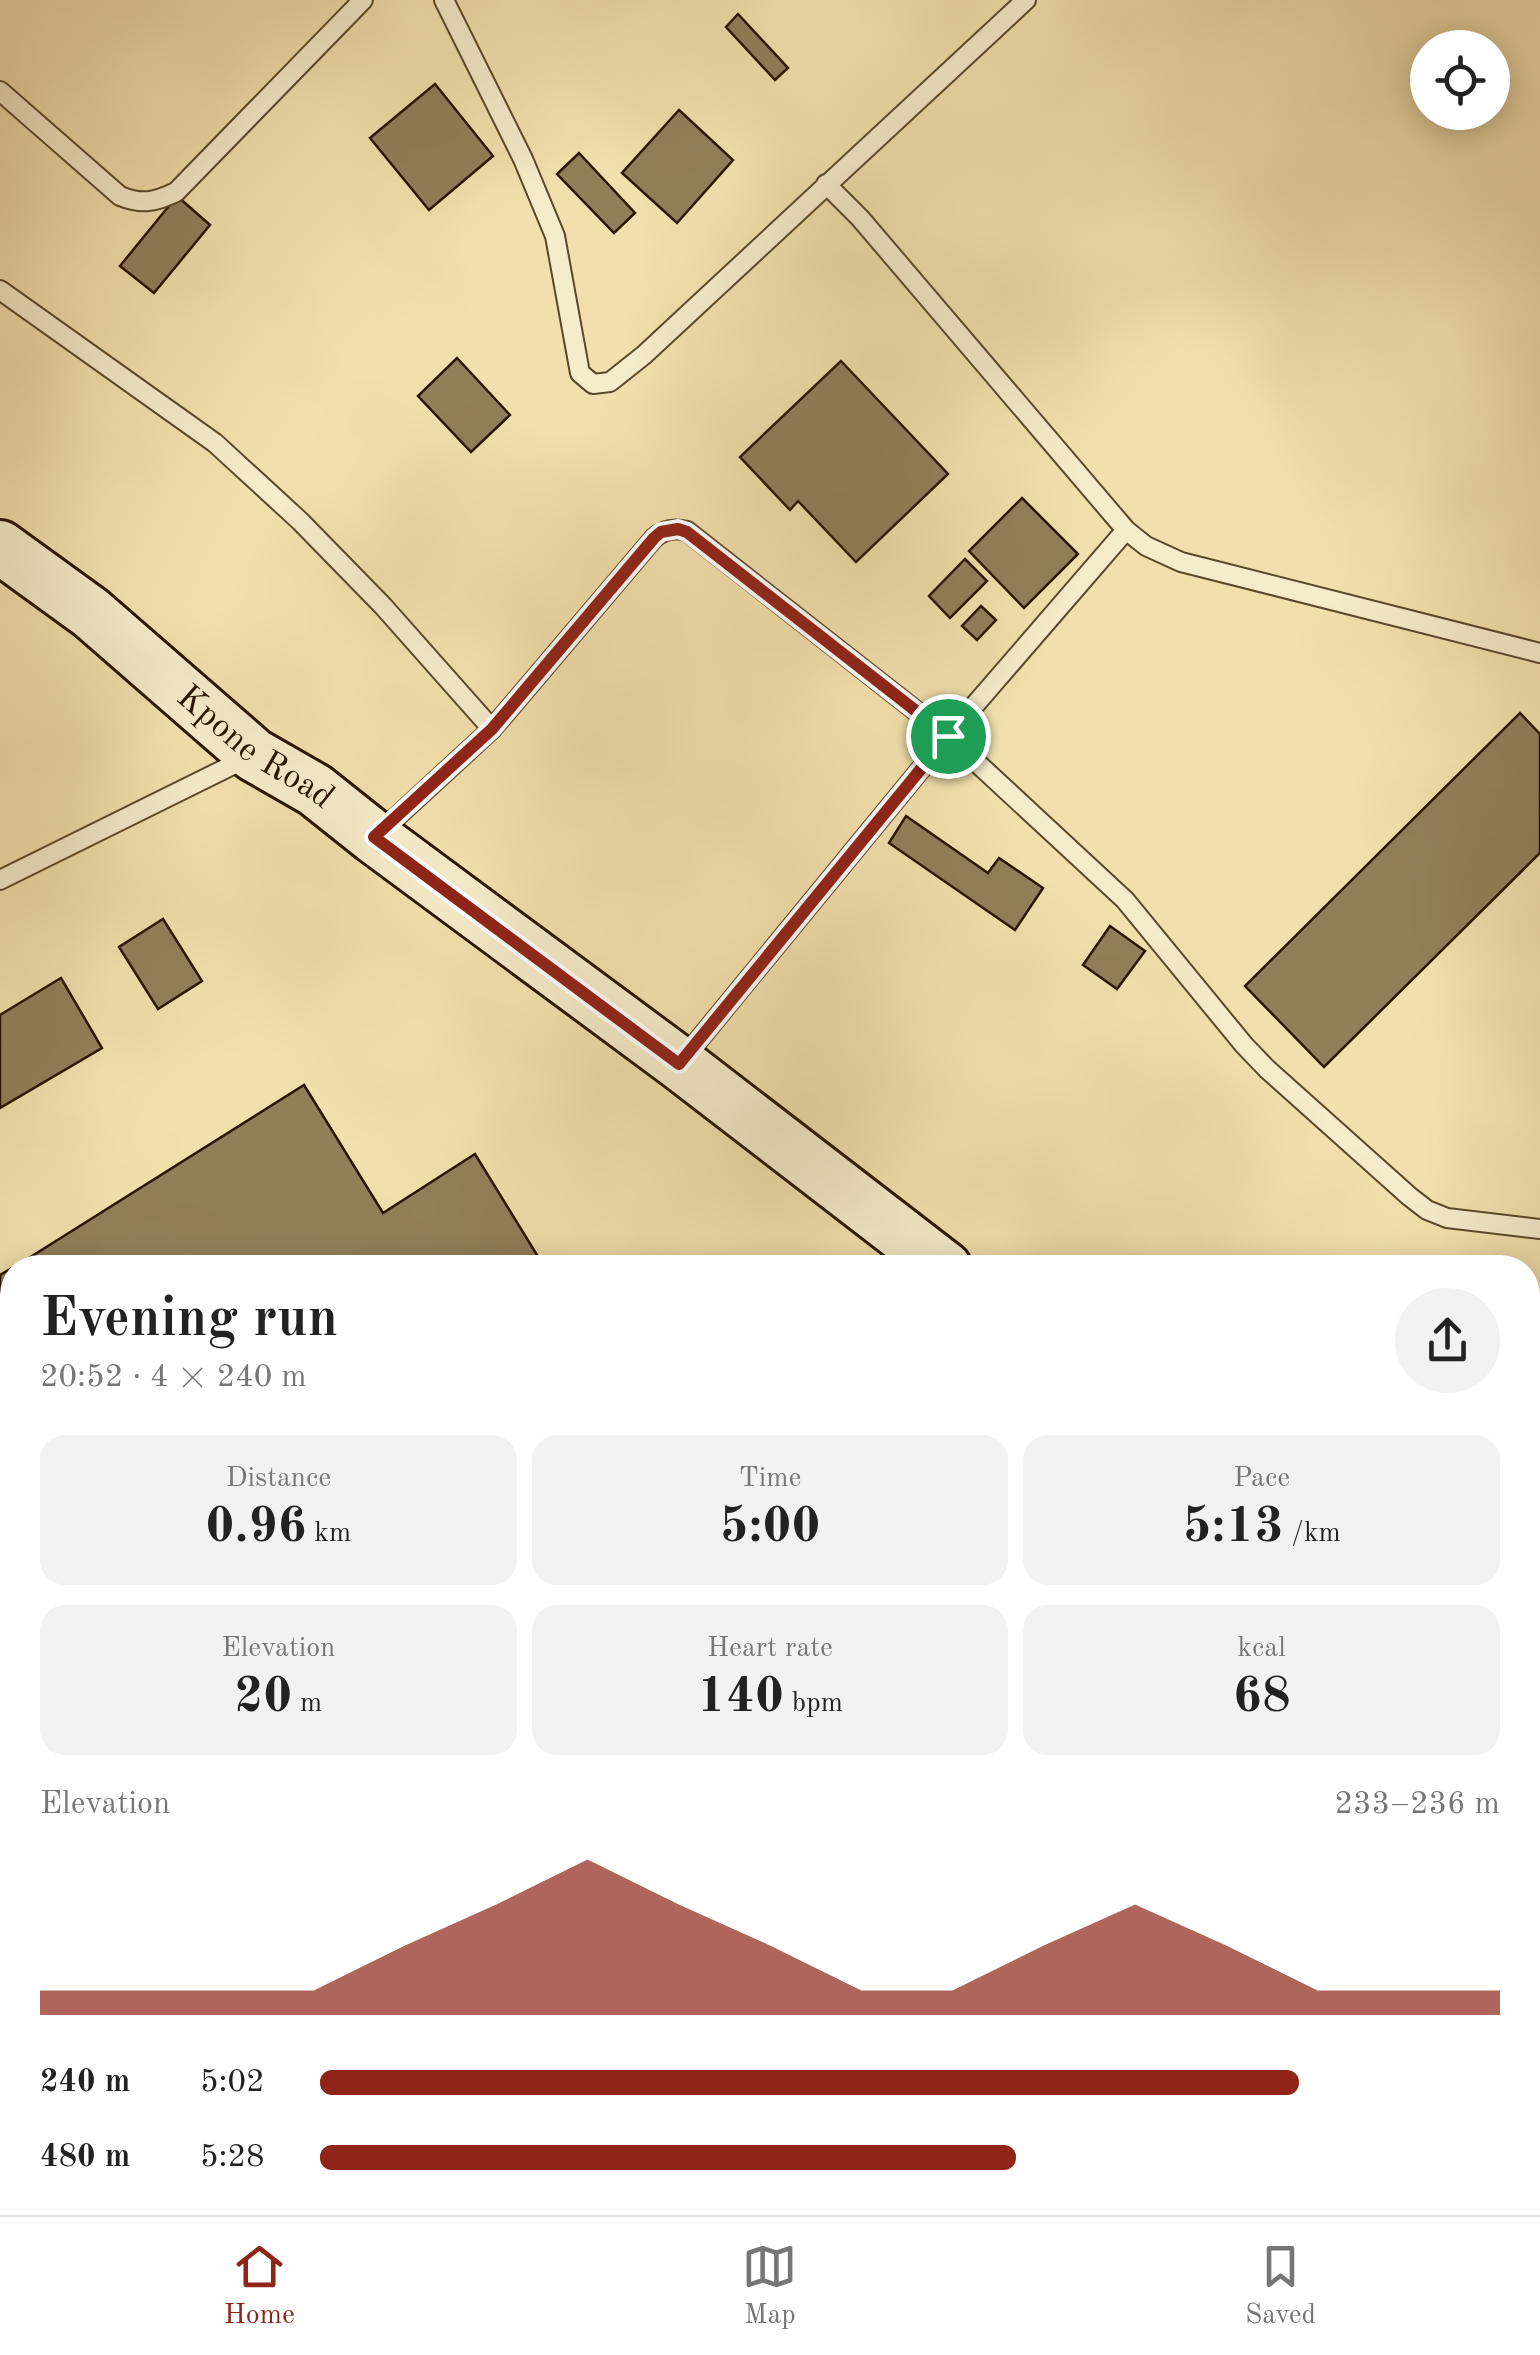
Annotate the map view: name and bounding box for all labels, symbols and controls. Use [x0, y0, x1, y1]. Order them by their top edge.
map controls [1410, 30, 1510, 130]
button: locate [1410, 30, 1510, 130]
street label: Kpone Road [170, 679, 340, 815]
pin [906, 694, 991, 779]
icon: arrive [921, 709, 976, 764]
button: share [1395, 1288, 1500, 1393]
text: Evening run [40, 1293, 338, 1348]
text: 20:52 · 4 × 240 m [40, 1362, 307, 1394]
text: Distance [226, 1465, 331, 1493]
text: Time [739, 1465, 801, 1493]
text: Pace [1233, 1465, 1290, 1493]
text: 0.96 [206, 1503, 307, 1553]
text: 5:00 [719, 1503, 820, 1553]
text: 5:13 [1183, 1503, 1284, 1553]
text: km [307, 1520, 351, 1548]
text: /km [1284, 1520, 1341, 1548]
text: Elevation [221, 1635, 335, 1663]
text: Heart rate [707, 1635, 833, 1663]
text: kcal [1238, 1635, 1286, 1663]
text: 20 [234, 1673, 292, 1723]
text: 140 [697, 1673, 784, 1723]
text: 68 [1233, 1673, 1291, 1723]
text: m [292, 1690, 322, 1718]
text: bpm [784, 1690, 843, 1718]
text: Elevation [40, 1789, 170, 1821]
text: 233–236 m [1334, 1789, 1500, 1821]
text: 240 m [40, 2067, 130, 2099]
text: 5:02 [200, 2067, 265, 2099]
text: 480 m [40, 2142, 130, 2174]
text: 5:28 [200, 2142, 265, 2174]
tab: Home [224, 2239, 295, 2334]
tab: Map [742, 2239, 797, 2334]
tab: Saved [1245, 2239, 1316, 2334]

